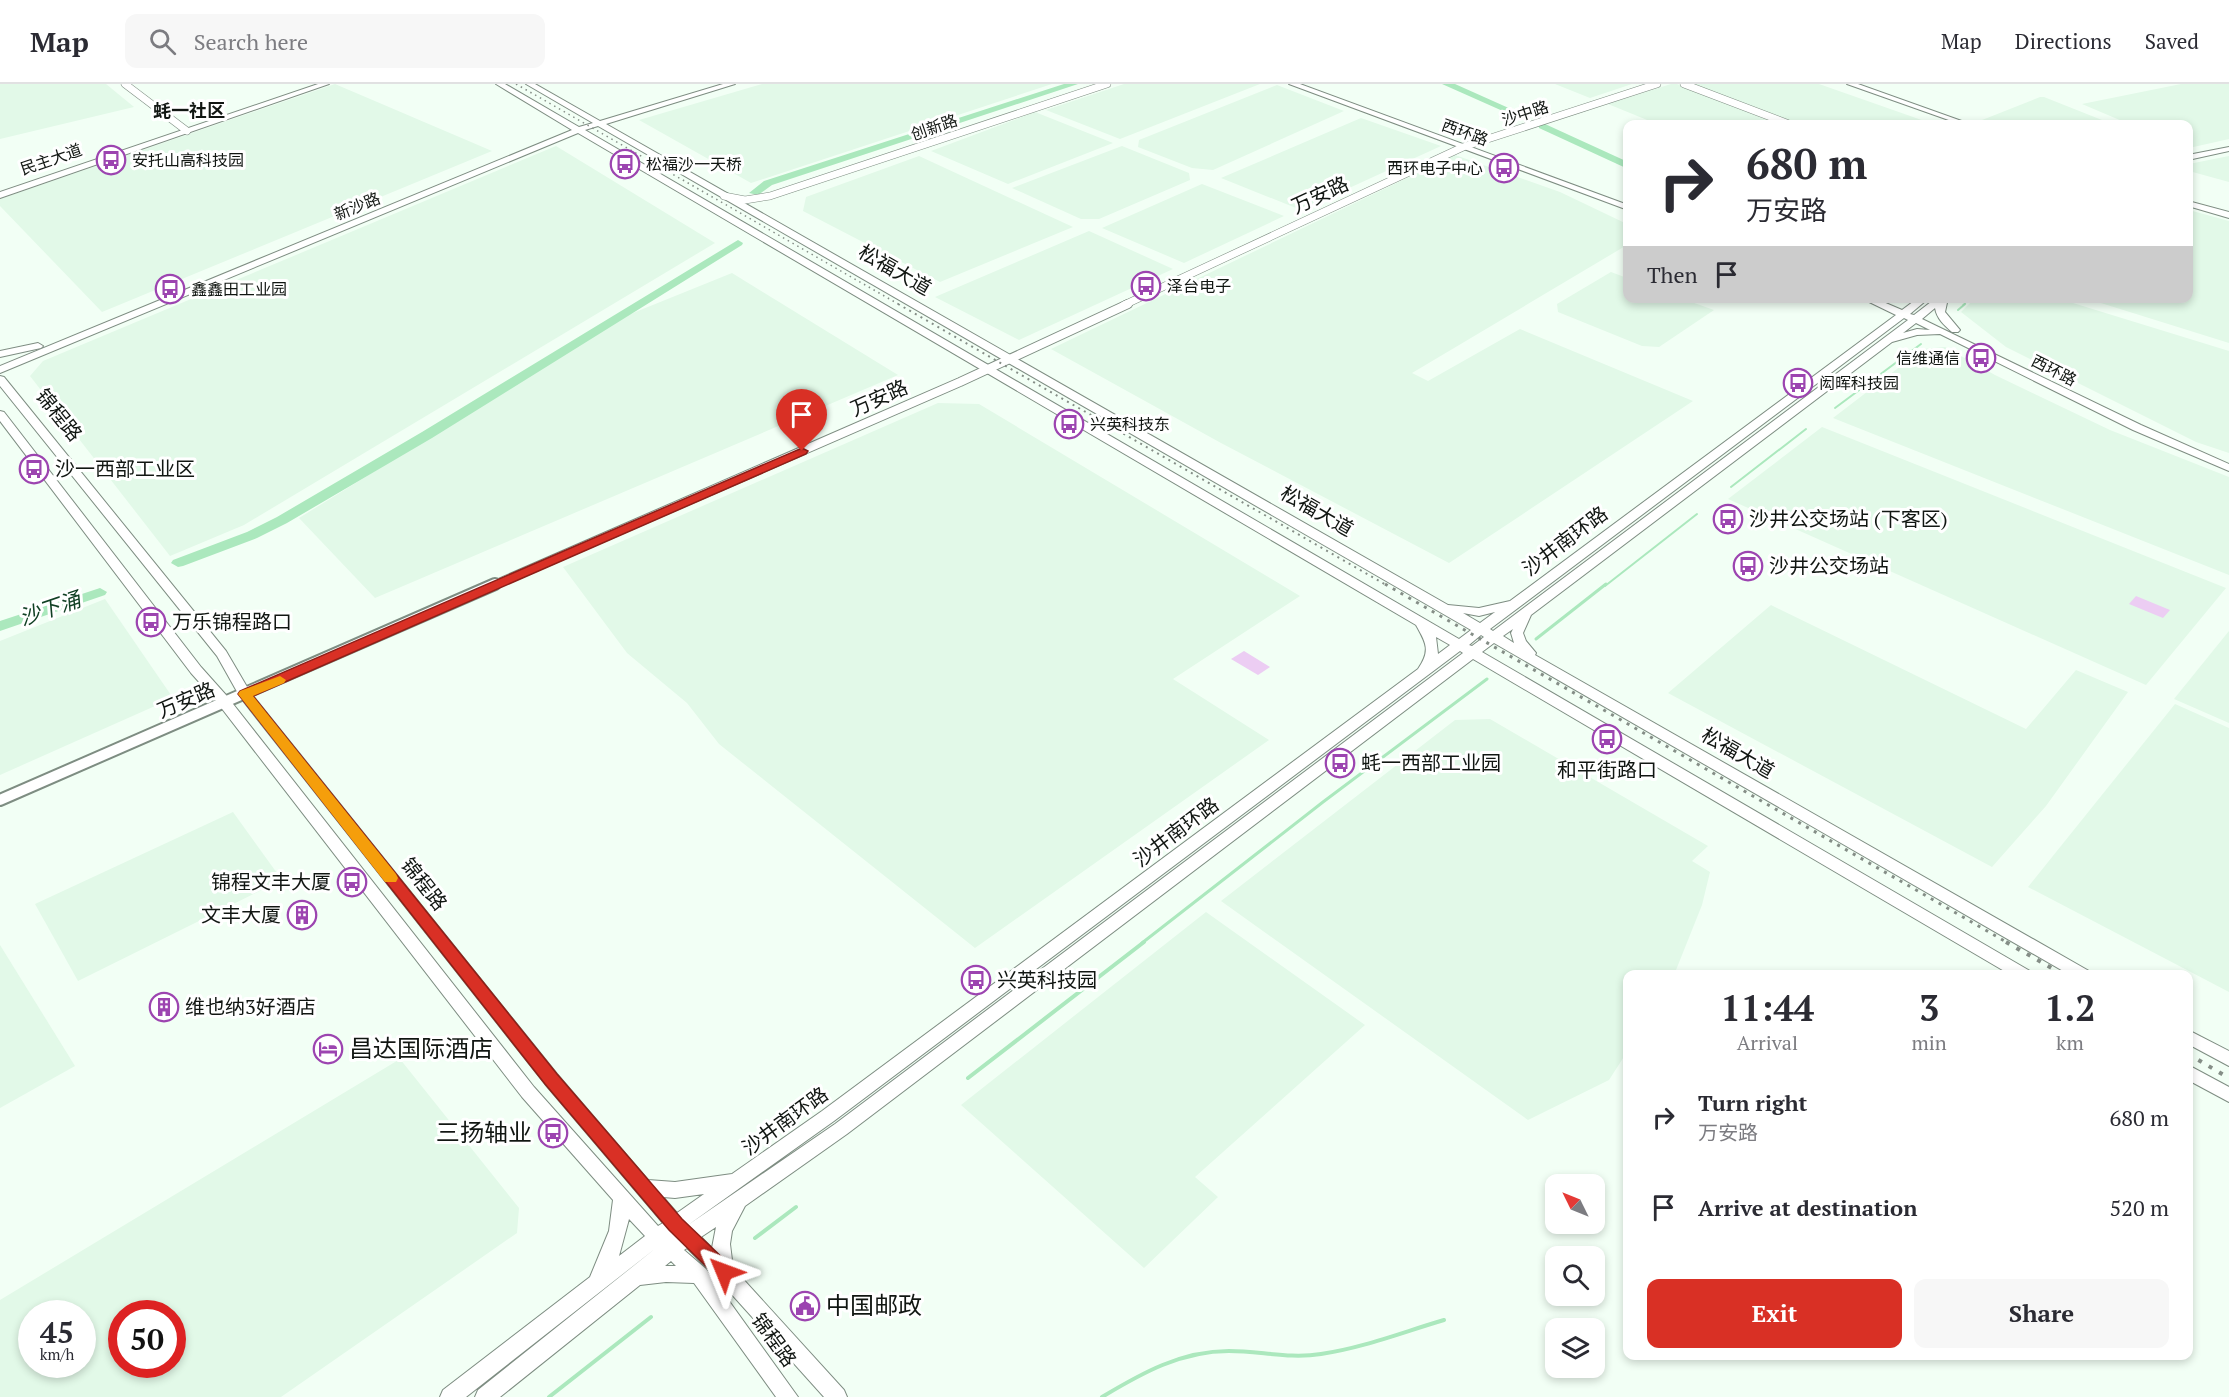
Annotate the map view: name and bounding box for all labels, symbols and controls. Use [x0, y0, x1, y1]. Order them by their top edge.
search box [125, 14, 545, 68]
text: Map [30, 23, 89, 60]
icon: search [146, 25, 179, 58]
text: Search here [194, 27, 308, 56]
text: Map [1941, 27, 1982, 55]
text: Directions [2015, 27, 2112, 55]
text: Saved [2145, 27, 2199, 55]
street label: 沙中路 [1499, 95, 1551, 131]
district label: 蚝一社区 [153, 98, 225, 122]
street label: 创新路 [908, 109, 960, 145]
street label: 西环路 [1439, 113, 1491, 151]
text: 680 m [1746, 135, 1867, 191]
street label: 民主大道 [17, 138, 85, 180]
bus stop icon: 安托山高科技园 [95, 144, 127, 176]
icon: right [1647, 144, 1725, 222]
bus stop icon: 松福沙一天桥 [609, 148, 641, 180]
place label: 安托山高科技园 [132, 149, 244, 171]
bus stop icon: 西环电子中心 [1488, 152, 1520, 184]
place label: 松福沙一天桥 [646, 153, 742, 175]
place label: 西环电子中心 [1387, 157, 1483, 179]
street label: 万安路 [1287, 170, 1353, 219]
street label: 新沙路 [331, 187, 383, 225]
text: 万安路 [1746, 192, 1827, 228]
street label: 松福大道 [854, 238, 937, 301]
icon: arrive [1710, 258, 1743, 291]
text: Then [1647, 260, 1698, 289]
bus stop icon: 泽台电子 [1130, 270, 1162, 302]
bus stop icon: 鑫鑫田工业园 [154, 273, 186, 305]
place label: 泽台电子 [1167, 275, 1231, 297]
place label: 鑫鑫田工业园 [191, 278, 287, 300]
bus stop icon: 信维通信 [1965, 342, 1997, 374]
place label: 信维通信 [1896, 347, 1960, 369]
street label: 西环路 [2028, 349, 2080, 391]
bus stop icon: 闳晖科技园 [1782, 367, 1814, 399]
place label: 闳晖科技园 [1819, 372, 1899, 394]
street label: 万安路 [846, 373, 912, 422]
street label: 锦程路 [30, 383, 89, 446]
pin [776, 389, 827, 451]
icon: arrive [785, 398, 818, 431]
bus stop icon: 兴英科技东 [1053, 408, 1085, 440]
place label: 兴英科技东 [1090, 413, 1170, 435]
bus stop icon: 沙一西部工业区 [18, 453, 50, 485]
place label: 沙一西部工业区 [55, 455, 195, 482]
street label: 松福大道 [1276, 479, 1359, 542]
street label: 沙井南环路 [1517, 500, 1613, 581]
bus stop icon: 沙井公交场站 (下客区) [1712, 503, 1744, 535]
place label: 沙井公交场站 (下客区) [1749, 505, 1948, 532]
bus stop icon: 沙井公交场站 [1732, 550, 1764, 582]
place label: 沙井公交场站 [1769, 552, 1889, 579]
water label: 沙下涌 [15, 584, 86, 632]
bus stop icon: 万乐锦程路口 [135, 606, 167, 638]
place label: 万乐锦程路口 [172, 608, 292, 635]
street label: 万安路 [153, 675, 219, 724]
street label: 松福大道 [1697, 721, 1780, 784]
bus stop icon: 和平街路口 [1591, 723, 1623, 755]
bus stop icon: 蚝一西部工业园 [1324, 747, 1356, 779]
place label: 蚝一西部工业园 [1361, 749, 1501, 776]
place label: 和平街路口 [1557, 756, 1657, 783]
street label: 沙井南环路 [1128, 791, 1224, 872]
street label: 锦程路 [395, 852, 454, 916]
bus stop icon: 锦程文丰大厦 [336, 866, 368, 898]
place label: 锦程文丰大厦 [211, 868, 331, 895]
building icon: 文丰大厦 [286, 899, 318, 931]
place label: 文丰大厦 [201, 901, 281, 928]
bus stop icon: 兴英科技园 [960, 964, 992, 996]
place label: 兴英科技园 [997, 966, 1097, 993]
text: 11:44 [1720, 984, 1814, 1031]
text: 3 [1919, 984, 1939, 1031]
text: 1.2 [2044, 984, 2096, 1031]
building icon: 维也纳3好酒店 [148, 991, 180, 1023]
place label: 维也纳3好酒店 [185, 993, 316, 1020]
text: Arrival [1737, 1029, 1798, 1056]
text: min [1912, 1029, 1947, 1056]
text: km [2056, 1029, 2084, 1056]
place label: 昌达国际酒店 [349, 1032, 493, 1064]
hotel icon: 昌达国际酒店 [312, 1033, 344, 1065]
street label: 沙井南环路 [736, 1080, 833, 1161]
text: Turn right [1698, 1088, 1807, 1117]
icon: right [1647, 1101, 1680, 1134]
text: 680 m [2109, 1103, 2169, 1132]
place label: 三扬轴业 [436, 1116, 532, 1148]
bus stop icon: 三扬轴业 [537, 1117, 569, 1149]
text: 万安路 [1698, 1119, 1758, 1146]
north arrow [1545, 1174, 1605, 1234]
map controls [1545, 1174, 1605, 1378]
icon: arrive [1647, 1191, 1680, 1224]
text: Arrive at destination [1698, 1193, 1917, 1222]
text: 520 m [2109, 1193, 2169, 1222]
position arrow [692, 1240, 756, 1304]
button: search [1545, 1246, 1605, 1306]
button: Exit [1647, 1279, 1902, 1348]
button: Share [1914, 1279, 2169, 1348]
place label: 中国邮政 [826, 1289, 922, 1321]
public building icon: 中国邮政 [789, 1290, 821, 1322]
speed limit sign: 50 [108, 1300, 186, 1378]
street label: 锦程路 [746, 1308, 803, 1372]
text: 45 [40, 1312, 74, 1352]
button: layers [1545, 1318, 1605, 1378]
text: km/h [40, 1344, 74, 1364]

